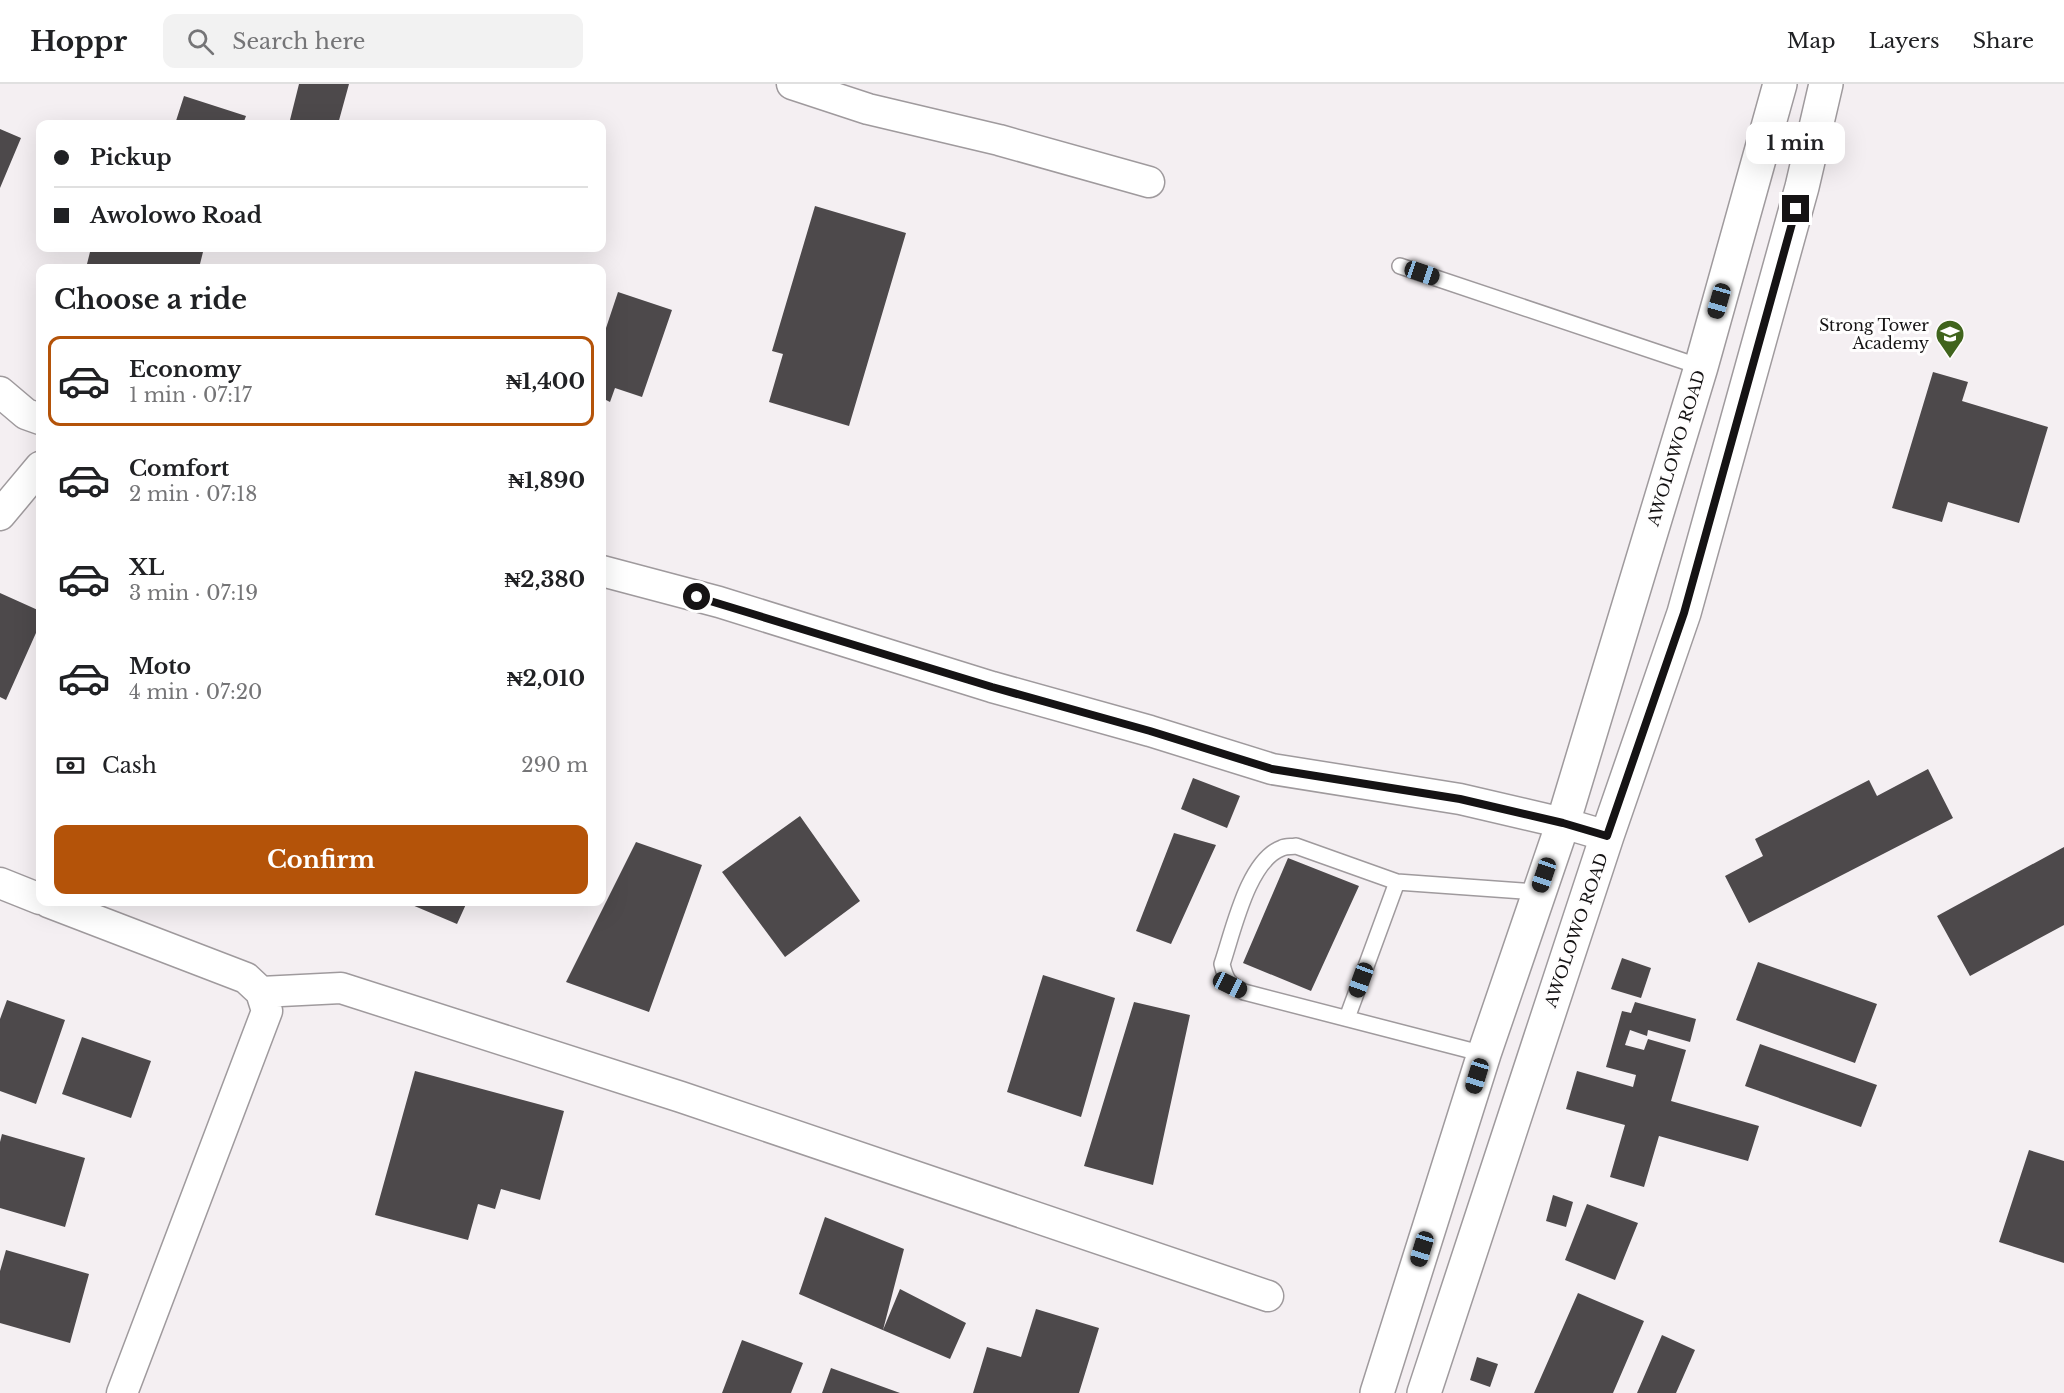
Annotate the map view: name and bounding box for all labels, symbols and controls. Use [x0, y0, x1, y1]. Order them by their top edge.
search box [163, 14, 583, 68]
text: Hoppr [30, 24, 127, 59]
icon: search [184, 25, 217, 58]
text: Search here [232, 28, 365, 55]
text: Map [1787, 28, 1836, 54]
text: Layers [1869, 28, 1940, 54]
text: Share [1973, 28, 2034, 54]
callout: 1 min [1746, 122, 1846, 164]
text: 1 min [1767, 131, 1824, 155]
text: Pickup [90, 144, 172, 171]
route end [1782, 195, 1809, 222]
text: Awolowo Road [90, 202, 262, 229]
car [1402, 259, 1442, 287]
car [1705, 281, 1733, 321]
text: Choose a ride [54, 283, 247, 316]
place label: Strong Tower Academy [1819, 315, 1930, 353]
school or university icon: Strong Tower Academy [1934, 318, 1966, 360]
icon: car [57, 354, 111, 408]
text: Economy [129, 356, 241, 383]
street label: AWOLOWO ROAD [1642, 367, 1709, 529]
text: ₦1,400 [506, 368, 585, 395]
text: 1 min · 07:17 [129, 383, 252, 407]
icon: car [57, 453, 111, 507]
text: Comfort [129, 455, 229, 482]
text: ₦1,890 [508, 467, 585, 494]
text: 2 min · 07:18 [129, 482, 257, 506]
icon: car [57, 552, 111, 606]
text: XL [129, 554, 164, 581]
text: ₦2,380 [504, 566, 585, 593]
text: 3 min · 07:19 [129, 581, 258, 605]
route start [683, 583, 710, 610]
icon: car [57, 651, 111, 705]
text: Moto [129, 653, 191, 680]
text: ₦2,010 [507, 665, 585, 692]
text: 4 min · 07:20 [129, 680, 262, 704]
icon: cash [54, 749, 87, 782]
text: Cash [102, 752, 157, 779]
text: 290 m [521, 753, 588, 777]
button: Confirm [54, 825, 588, 894]
street label: AWOLOWO ROAD [1540, 850, 1612, 1011]
car [1530, 855, 1558, 895]
car [1346, 960, 1376, 1000]
car [1210, 969, 1250, 1001]
car [1463, 1056, 1491, 1096]
car [1408, 1229, 1436, 1269]

